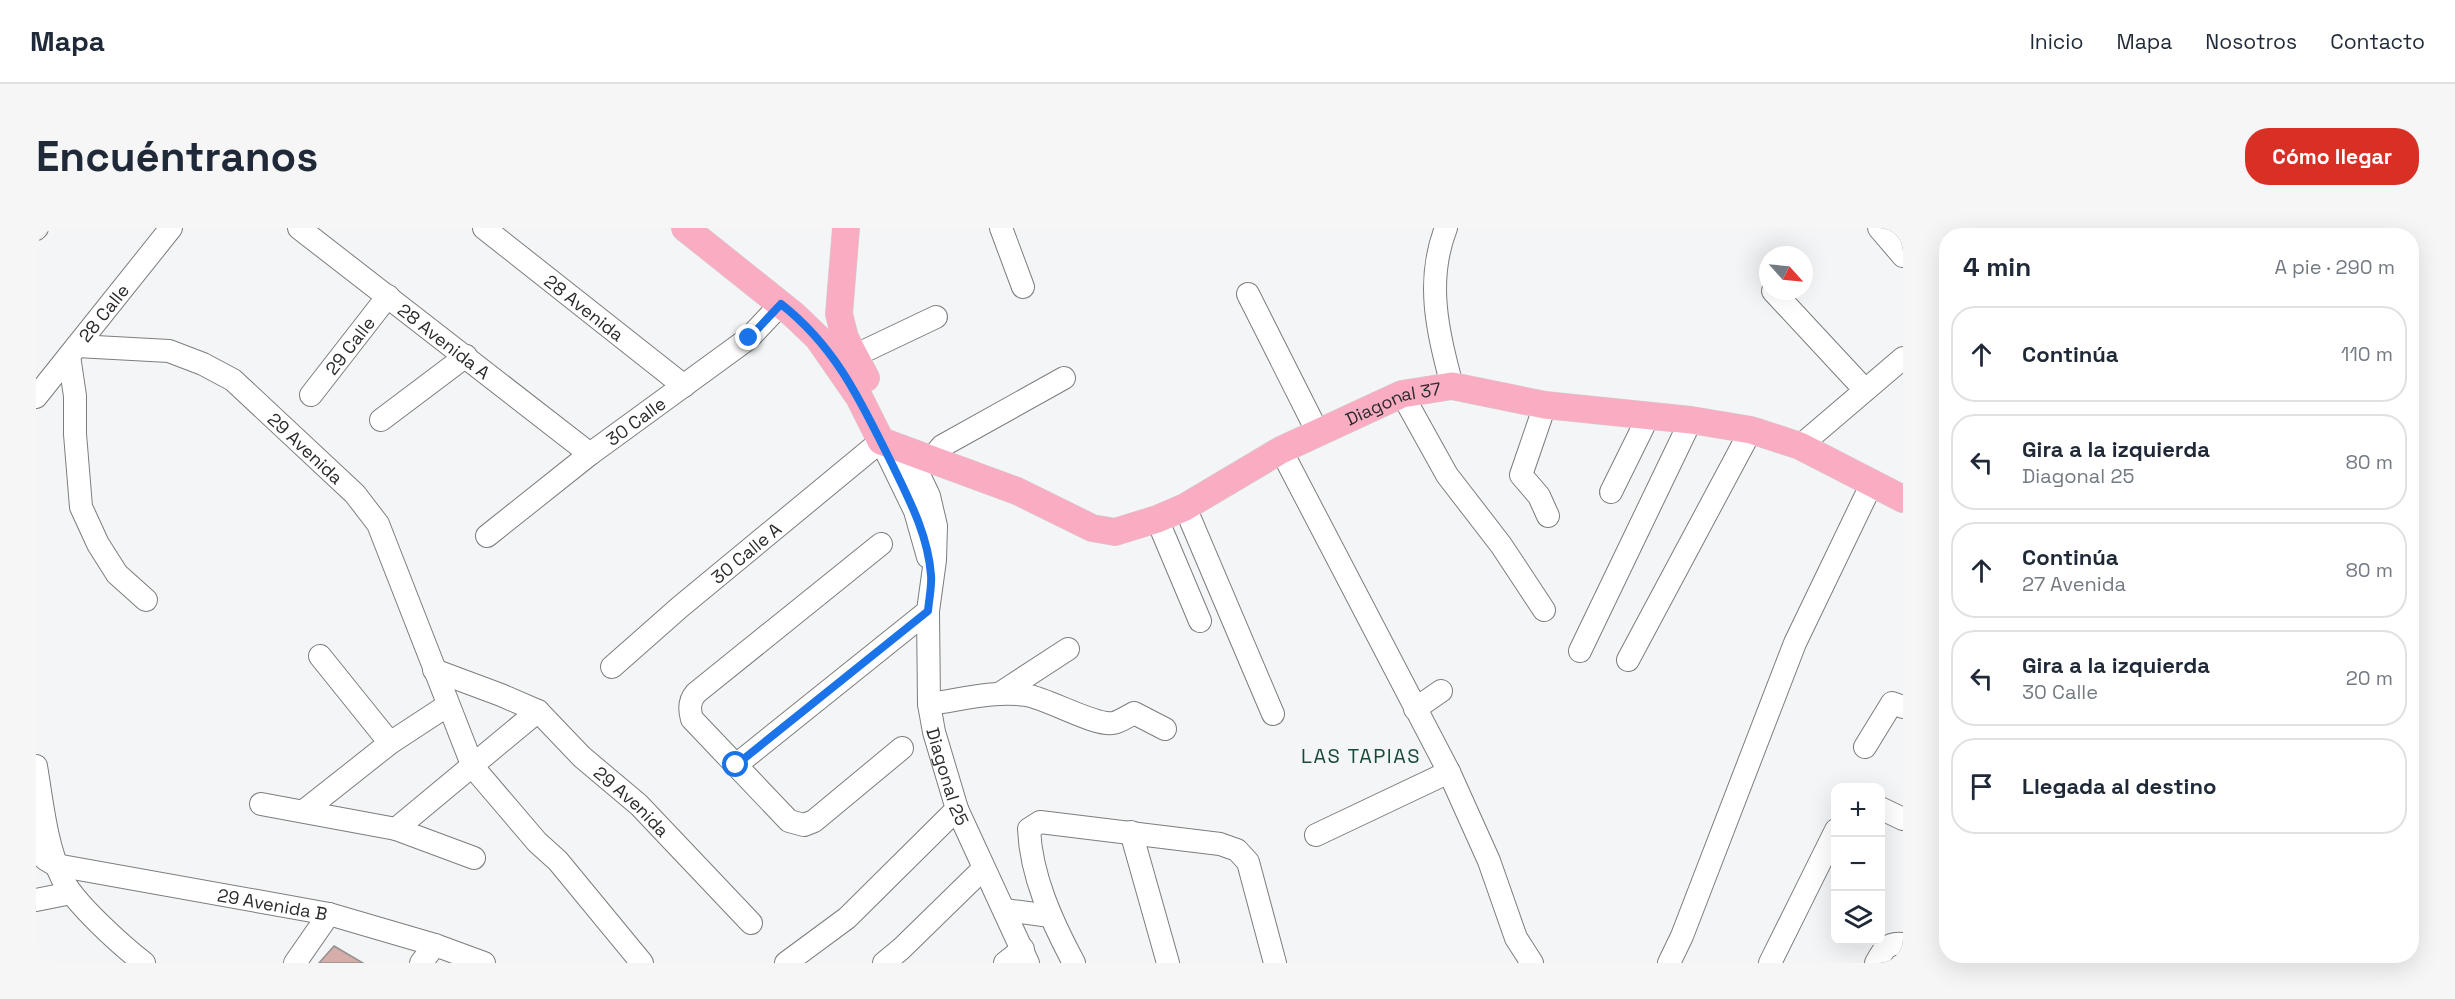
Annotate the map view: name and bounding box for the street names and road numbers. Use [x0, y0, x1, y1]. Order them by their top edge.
street label: 28 Avenida [540, 269, 629, 346]
street label: 28 Calle [73, 279, 134, 346]
street label: 28 Avenida A [394, 298, 495, 384]
street label: 29 Calle [320, 311, 380, 379]
street label: Diagonal 37 [1341, 376, 1443, 430]
street label: 30 Calle [601, 391, 670, 450]
street label: 29 Avenida [263, 407, 348, 489]
street label: 30 Calle A [706, 517, 786, 588]
street label: Diagonal 25 [922, 725, 974, 829]
street label: 29 Avenida [589, 761, 674, 841]
street label: 29 Avenida B [216, 883, 329, 925]

